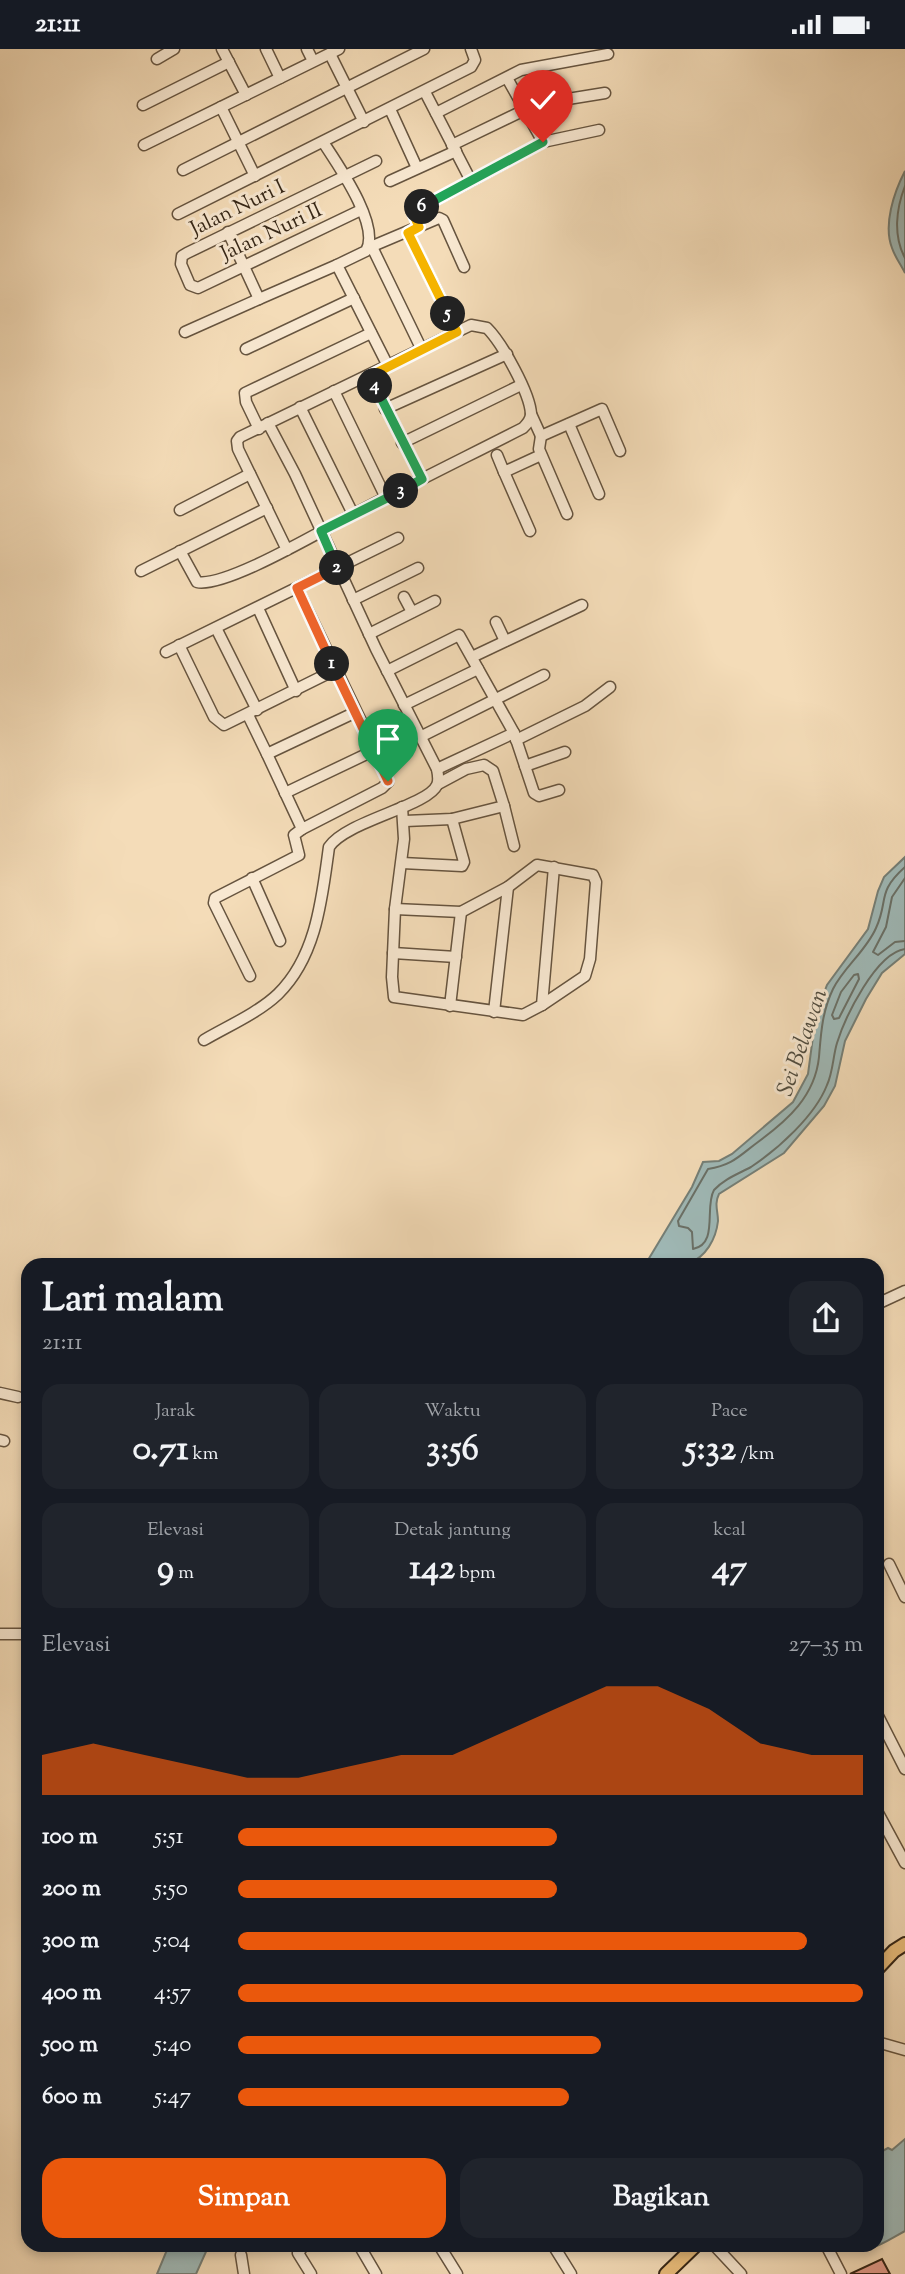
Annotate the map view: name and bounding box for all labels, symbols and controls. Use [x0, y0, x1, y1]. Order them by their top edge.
text: 21:11 [35, 6, 80, 43]
pin [513, 70, 573, 142]
icon: check [524, 81, 562, 119]
street label: Jalan Nuri I [184, 173, 290, 245]
pin: 6 [404, 189, 440, 225]
text: 6 [417, 193, 426, 220]
street label: Jalan Nuri II [215, 196, 328, 270]
pin: 5 [430, 296, 466, 331]
text: 5 [444, 300, 451, 327]
pin: 4 [358, 369, 392, 403]
text: 4 [370, 372, 379, 399]
pin: 3 [384, 473, 418, 509]
text: 3 [397, 477, 404, 504]
pin: 2 [320, 551, 354, 585]
text: 2 [332, 554, 341, 581]
pin: 1 [314, 647, 350, 681]
text: 1 [328, 650, 335, 677]
pin [358, 709, 418, 781]
icon: arrive [369, 720, 407, 758]
water label: Sei Belawan [770, 985, 837, 1101]
text: Lari malam [42, 1274, 224, 1328]
button: share [789, 1281, 863, 1355]
text: 21:11 [42, 1327, 82, 1360]
text: Jarak [155, 1398, 196, 1425]
text: Waktu [424, 1398, 481, 1425]
text: Pace [711, 1398, 748, 1425]
text: 0.71 [133, 1425, 188, 1476]
text: 3:56 [426, 1425, 479, 1476]
text: 5:32 [685, 1425, 736, 1476]
text: km [188, 1441, 218, 1468]
text: /km [736, 1441, 775, 1468]
text: Elevasi [147, 1517, 204, 1544]
text: Detak jantung [394, 1517, 511, 1544]
text: kcal [713, 1517, 746, 1544]
text: 9 [157, 1544, 174, 1595]
text: 142 [409, 1544, 455, 1595]
text: 47 [712, 1544, 747, 1595]
text: m [174, 1560, 194, 1587]
text: bpm [455, 1560, 496, 1587]
text: Elevasi [42, 1629, 111, 1662]
text: 27–35 m [789, 1629, 863, 1662]
text: 100 m [42, 1821, 98, 1854]
text: 5:51 [154, 1821, 184, 1854]
text: 200 m [42, 1873, 101, 1906]
text: 5:50 [154, 1873, 188, 1906]
text: 300 m [42, 1925, 99, 1958]
text: 5:04 [154, 1925, 190, 1958]
text: 400 m [42, 1977, 102, 2010]
text: 4:57 [154, 1977, 191, 2010]
text: 500 m [42, 2029, 98, 2062]
text: 5:40 [154, 2029, 191, 2062]
text: 600 m [42, 2081, 102, 2114]
text: 5:47 [154, 2081, 191, 2114]
button: Simpan [42, 2158, 446, 2238]
button: Bagikan [460, 2158, 863, 2238]

